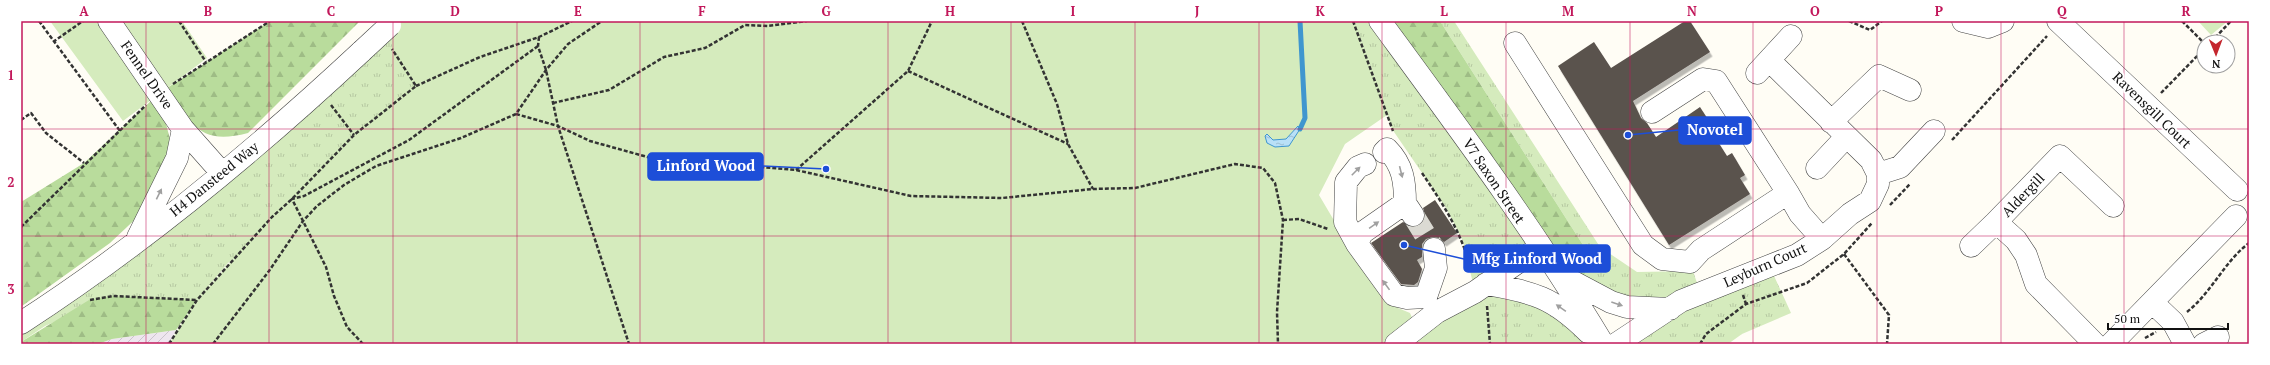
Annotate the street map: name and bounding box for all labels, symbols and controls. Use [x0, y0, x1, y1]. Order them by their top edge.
text: A [79, 2, 89, 20]
text: B [204, 2, 212, 20]
text: C [327, 2, 335, 20]
text: D [450, 2, 460, 20]
text: E [574, 2, 582, 20]
text: F [698, 2, 706, 20]
text: G [821, 2, 831, 20]
text: H [945, 2, 955, 20]
text: I [1071, 2, 1076, 20]
text: J [1195, 2, 1200, 20]
text: K [1315, 2, 1325, 20]
text: L [1440, 2, 1448, 20]
text: M [1562, 2, 1574, 20]
text: N [1687, 2, 1697, 20]
text: O [1810, 2, 1820, 20]
text: P [1935, 2, 1943, 20]
text: Q [2057, 2, 2068, 20]
text: R [2181, 2, 2191, 20]
north arrow [2196, 34, 2236, 74]
street label: Fennel Drive [117, 37, 178, 113]
text: N [2211, 57, 2220, 71]
text: 1 [7, 66, 15, 84]
street label: Ravensgill Court [2109, 67, 2196, 153]
callout: Novotel [1679, 117, 1751, 144]
text: Novotel [1687, 119, 1743, 139]
street label: V7 Saxon Street [1459, 134, 1530, 228]
street label: H4 Dansteed Way [165, 136, 263, 220]
callout: Linford Wood [648, 153, 763, 180]
text: Linford Wood [657, 155, 755, 175]
one-way arrow [1351, 166, 1361, 175]
one-way arrow [1398, 166, 1404, 178]
street label: Aldergill [1997, 169, 2048, 221]
text: 2 [7, 173, 15, 191]
one-way arrow [156, 188, 162, 200]
one-way arrow [1369, 221, 1379, 229]
street label: Leyburn Court [1720, 237, 1810, 291]
callout: Mfg Linford Wood [1464, 245, 1610, 272]
text: Mfg Linford Wood [1472, 248, 1602, 268]
text: 3 [7, 280, 15, 298]
one-way arrow [1383, 280, 1391, 290]
one-way arrow [1612, 301, 1624, 307]
one-way arrow [1556, 304, 1566, 312]
scale bar [2108, 305, 2228, 331]
text: 50 m [2114, 311, 2141, 326]

